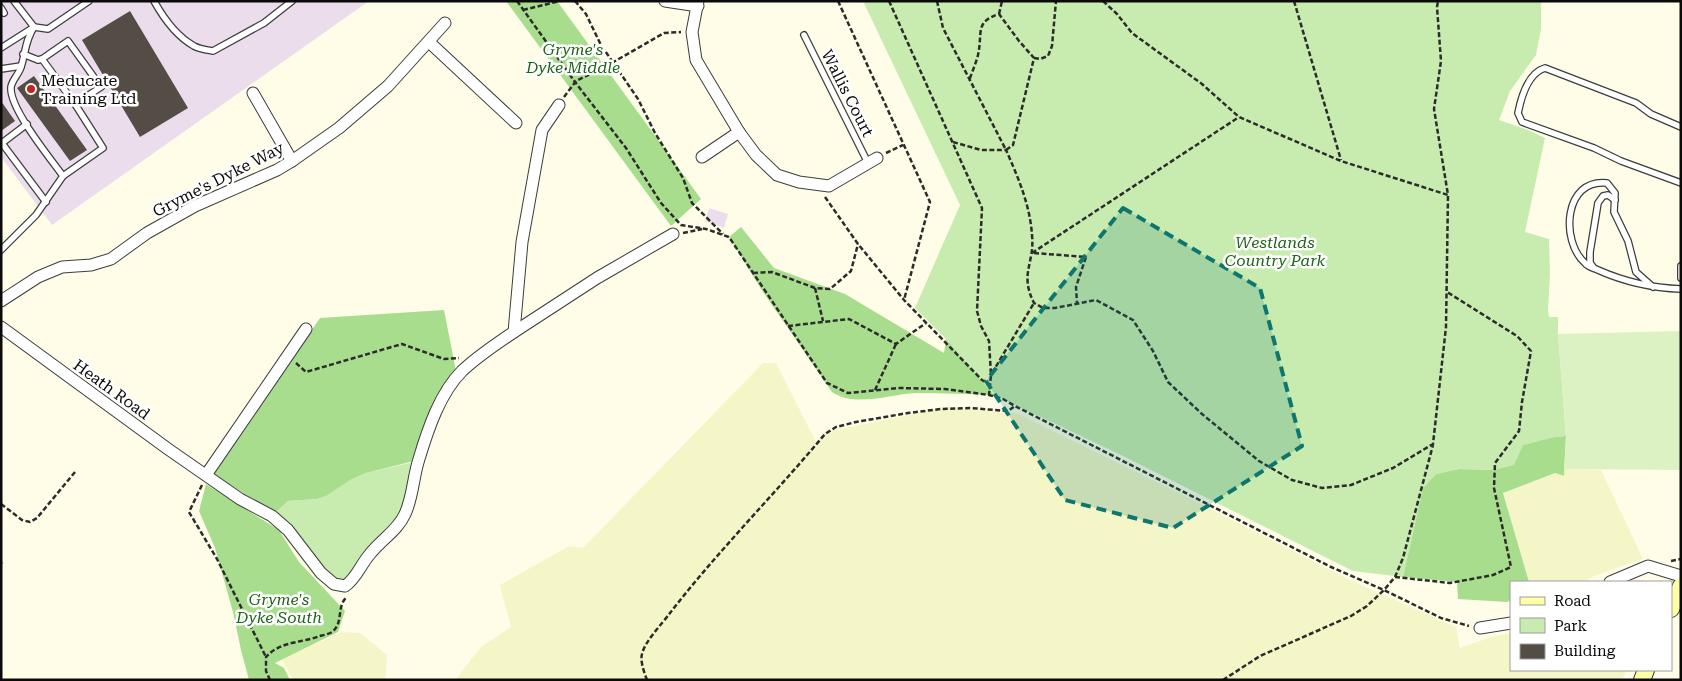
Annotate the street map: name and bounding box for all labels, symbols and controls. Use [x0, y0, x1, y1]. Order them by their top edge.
park label: Gryme's Dyke Middle [525, 40, 620, 77]
street label: Wallis Court [818, 47, 878, 140]
place label: Meducate Training Ltd [41, 71, 137, 108]
marker: Meducate Training Ltd [25, 83, 37, 95]
street label: Gryme's Dyke Way [150, 138, 287, 221]
park label: Westlands Country Park [1225, 233, 1326, 270]
street label: Heath Road [70, 355, 154, 424]
legend [1510, 581, 1672, 671]
park label: Gryme's Dyke South [235, 590, 322, 627]
text: Road [1554, 592, 1591, 610]
text: Park [1554, 617, 1588, 635]
text: Building [1554, 642, 1616, 660]

